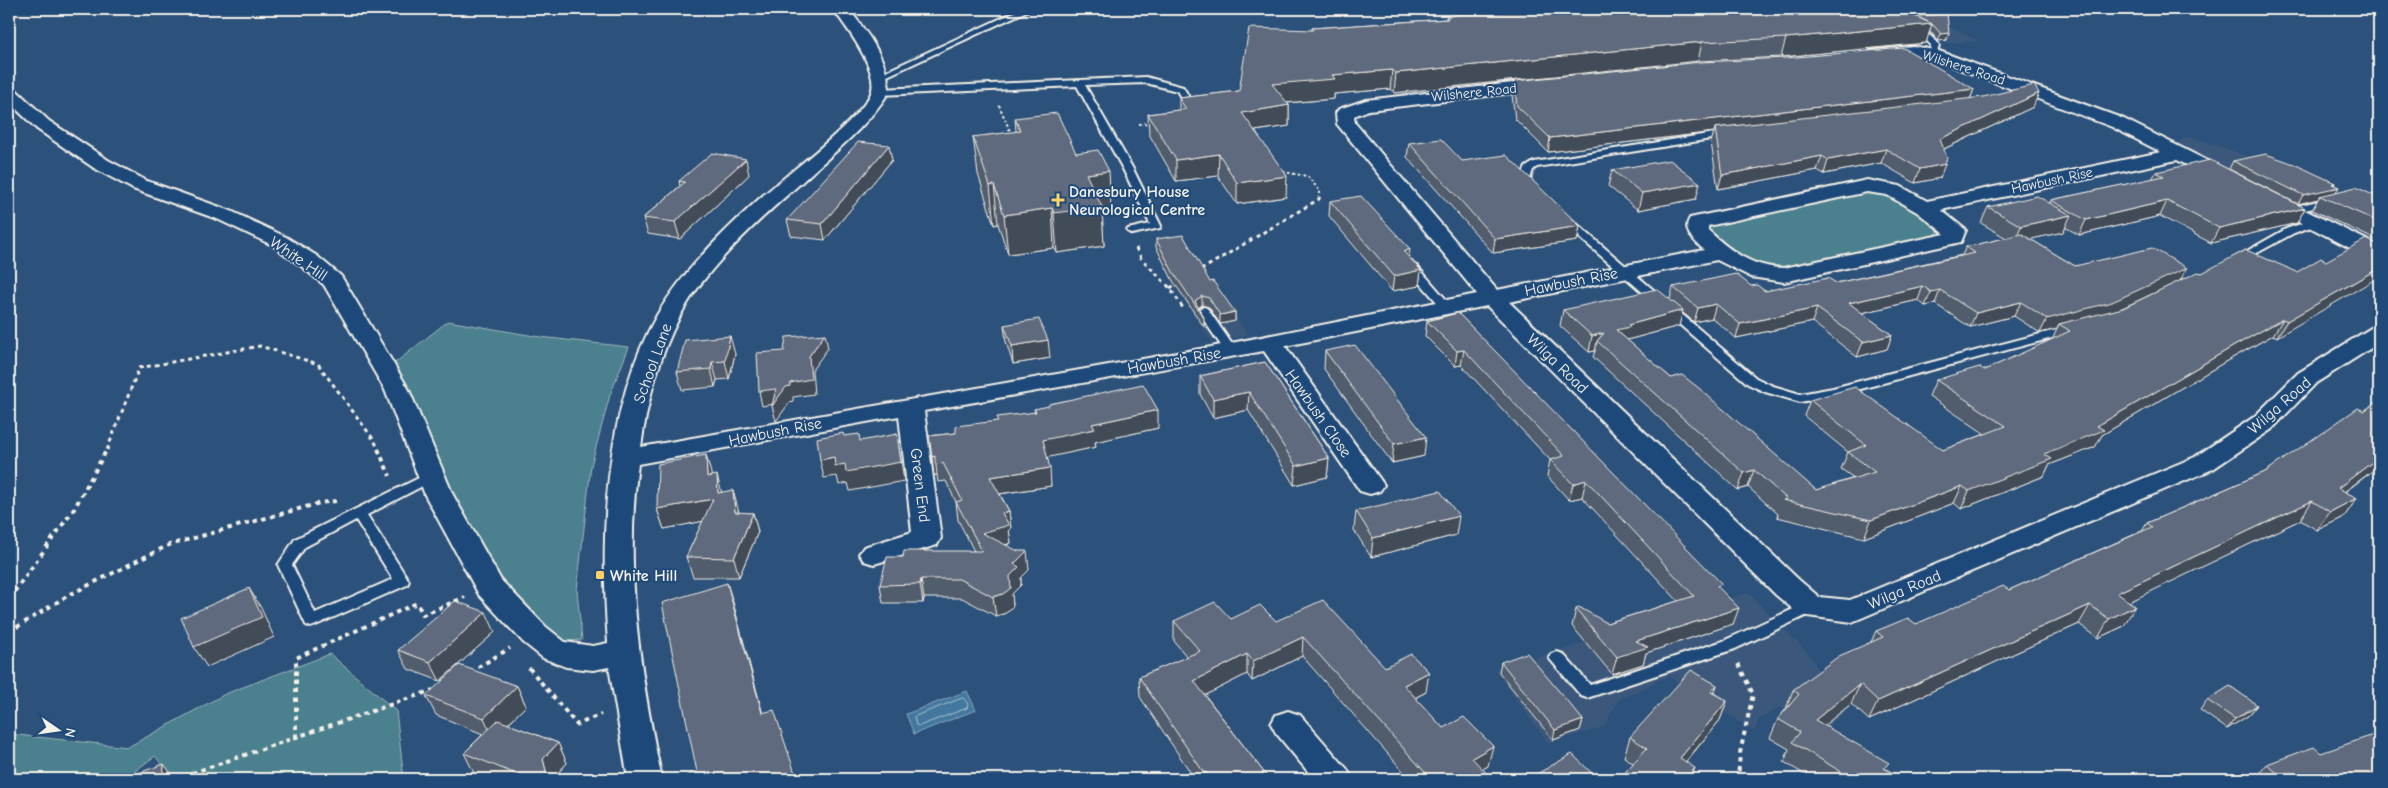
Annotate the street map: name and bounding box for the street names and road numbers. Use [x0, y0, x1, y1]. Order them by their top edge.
street label: Wilshere Road [1920, 46, 2007, 89]
street label: Wilshere Road [1430, 80, 1518, 105]
street label: Hawbush Rise [2010, 164, 2094, 197]
street label: White Hill [266, 233, 331, 285]
street label: Hawbush Rise [1523, 264, 1619, 300]
street label: School Lane [630, 321, 676, 406]
street label: Wilga Road [1523, 330, 1591, 397]
street label: Hawbush Rise [1126, 344, 1222, 378]
street label: Hawbush Close [1281, 366, 1355, 461]
street label: Wilga Road [2244, 373, 2315, 438]
street label: Hawbush Rise [727, 414, 823, 450]
street label: Green End [907, 447, 933, 523]
street label: Wilga Road [1865, 566, 1944, 613]

